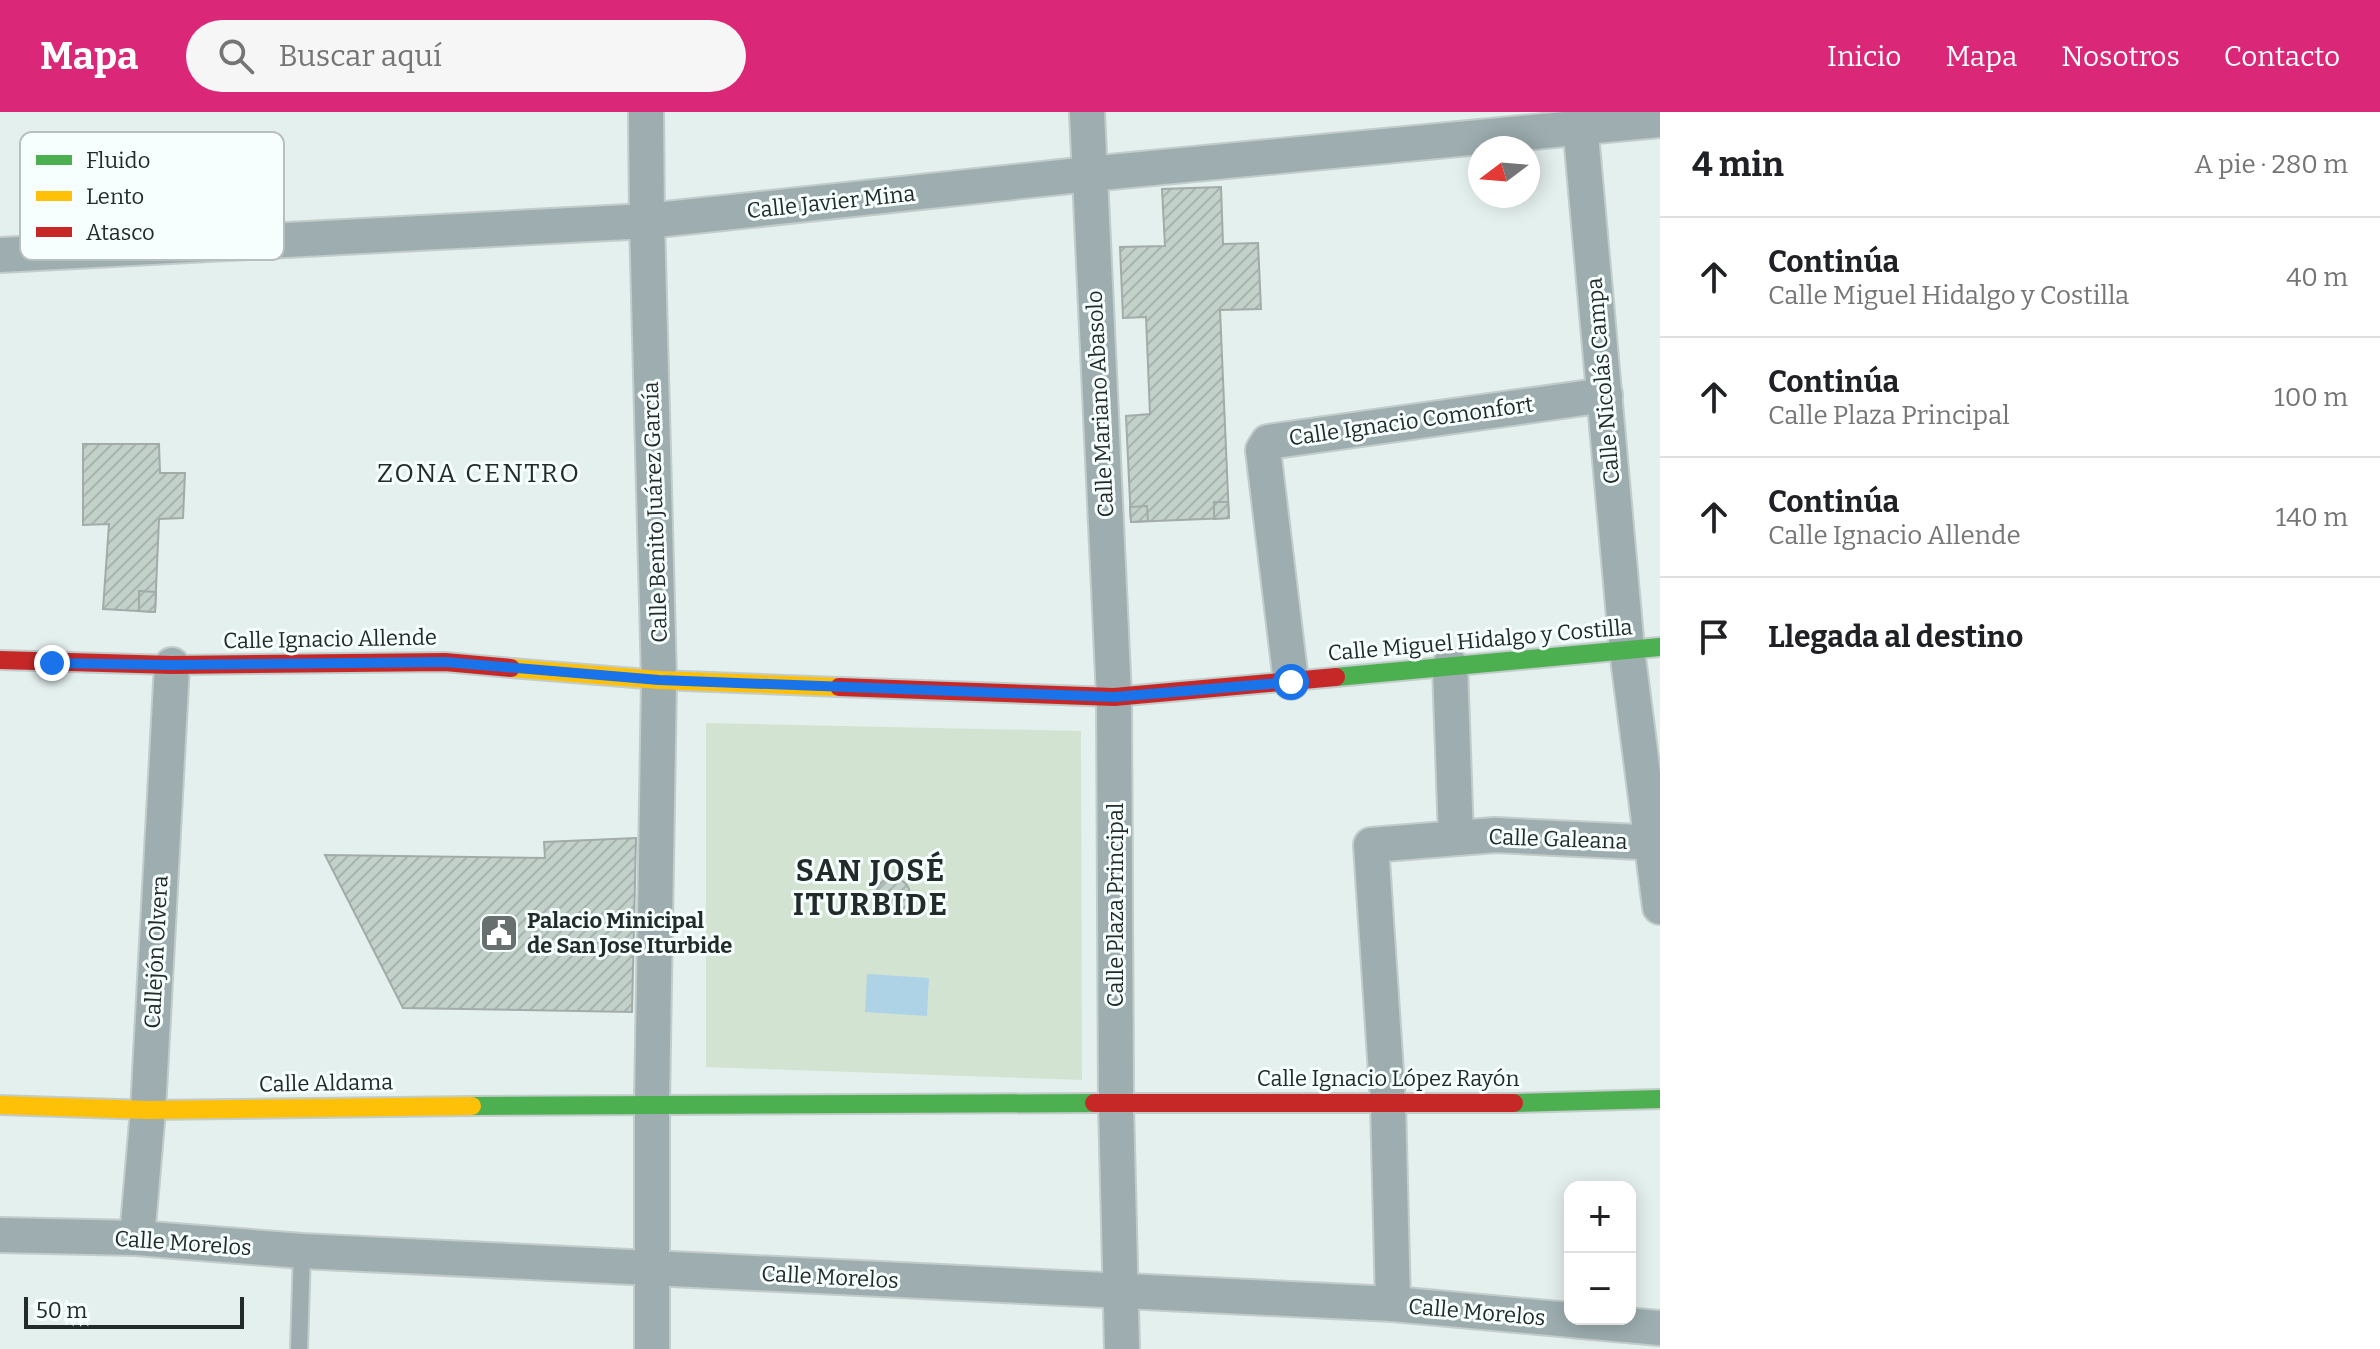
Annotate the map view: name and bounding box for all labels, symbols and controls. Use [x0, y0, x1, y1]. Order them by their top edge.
search box [186, 20, 746, 92]
text: Mapa [40, 33, 138, 79]
icon: search [214, 34, 258, 78]
text: Buscar aquí [278, 38, 442, 74]
text: Inicio [1827, 40, 1901, 73]
text: Mapa [1945, 40, 2017, 73]
text: Nosotros [2061, 40, 2180, 73]
text: Contacto [2224, 40, 2340, 73]
legend [20, 132, 284, 260]
north arrow [1468, 136, 1540, 208]
text: 4 min [1692, 144, 1784, 185]
text: Fluido [86, 147, 150, 174]
text: A pie · 280 m [2195, 149, 2348, 180]
street label: Calle Javier Mina [745, 180, 917, 224]
text: Lento [86, 183, 144, 210]
text: Atasco [86, 219, 155, 246]
text: Continúa [1768, 244, 1899, 280]
icon: ahead [1692, 255, 1736, 299]
text: 40 m [2286, 262, 2348, 293]
street label: Calle Nicolás Campa [1581, 277, 1625, 485]
text: Calle Miguel Hidalgo y Costilla [1768, 280, 2129, 311]
street label: Calle Mariano Abasolo [1081, 290, 1119, 518]
text: Continúa [1768, 364, 1899, 400]
icon: ahead [1692, 375, 1736, 419]
street label: Calle Benito Juárez García [637, 381, 673, 643]
text: 100 m [2274, 382, 2348, 413]
street label: Calle Ignacio Comonfort [1287, 390, 1535, 452]
text: Calle Plaza Principal [1768, 400, 2010, 431]
district label: ZONA CENTRO [377, 458, 581, 489]
text: Continúa [1768, 484, 1899, 520]
icon: ahead [1692, 495, 1736, 539]
text: 140 m [2276, 502, 2348, 533]
text: Calle Ignacio Allende [1768, 520, 2021, 551]
street label: Calle Miguel Hidalgo y Costilla [1327, 613, 1633, 667]
icon: arrive [1692, 615, 1736, 659]
text: Llegada al destino [1768, 619, 2023, 655]
street label: Calle Ignacio Allende [223, 624, 437, 654]
route end [34, 645, 70, 681]
route start [1273, 664, 1309, 700]
street label: Calle Plaza Principal [1102, 803, 1129, 1007]
street label: Calle Galeana [1488, 823, 1628, 855]
district label: SAN JOSÉ ITURBIDE [793, 851, 949, 923]
street label: Callejón Olvera [139, 875, 173, 1029]
place label: Palacio Minicipal de San Jose Iturbide [527, 907, 732, 959]
public building icon: Palacio Minicipal de San Jose Iturbide [478, 912, 520, 954]
street label: Calle Ignacio López Rayón [1257, 1065, 1519, 1092]
street label: Calle Aldama [259, 1068, 393, 1098]
map controls [1564, 1181, 1636, 1325]
button: + [1564, 1181, 1636, 1253]
street label: Calle Morelos [113, 1225, 253, 1261]
button: − [1564, 1253, 1636, 1325]
street label: Calle Morelos [761, 1260, 899, 1294]
scale bar [24, 1293, 244, 1329]
street label: Calle Morelos [1407, 1293, 1547, 1331]
text: 50 m [36, 1297, 87, 1324]

